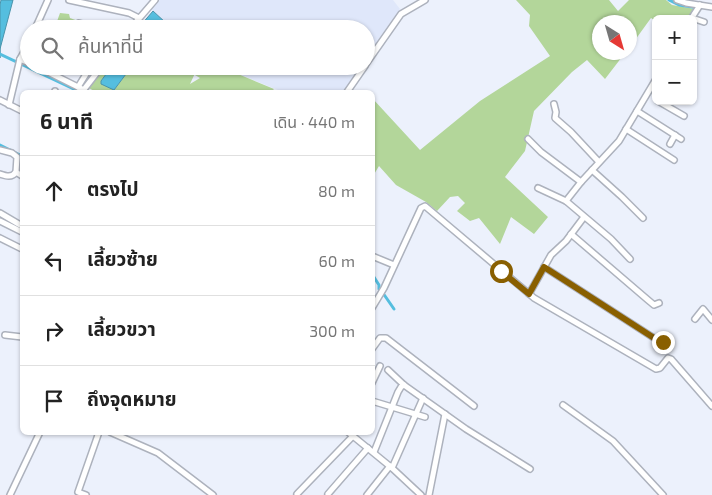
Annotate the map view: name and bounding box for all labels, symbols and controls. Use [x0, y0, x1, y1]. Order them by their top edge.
north arrow [592, 15, 637, 60]
map controls [652, 15, 697, 105]
button: + [652, 15, 697, 60]
search box [20, 20, 375, 75]
icon: search [38, 34, 66, 62]
text: ค้นหาที่นี่ [78, 34, 143, 57]
button: − [652, 60, 697, 105]
text: 6 นาที [40, 108, 93, 133]
text: เดิน · 440 m [273, 112, 355, 131]
icon: ahead [40, 177, 68, 205]
text: ตรงไป [87, 177, 139, 200]
text: 80 m [318, 181, 355, 200]
icon: left [40, 247, 68, 275]
text: เลี้ยวซ้าย [87, 247, 158, 270]
text: 60 m [319, 251, 355, 270]
route start [490, 260, 513, 283]
icon: right [40, 317, 68, 345]
text: เลี้ยวขวา [87, 317, 156, 340]
text: 300 m [309, 321, 355, 340]
route end [652, 331, 675, 354]
icon: arrive [40, 387, 68, 415]
text: ถึงจุดหมาย [87, 387, 177, 410]

